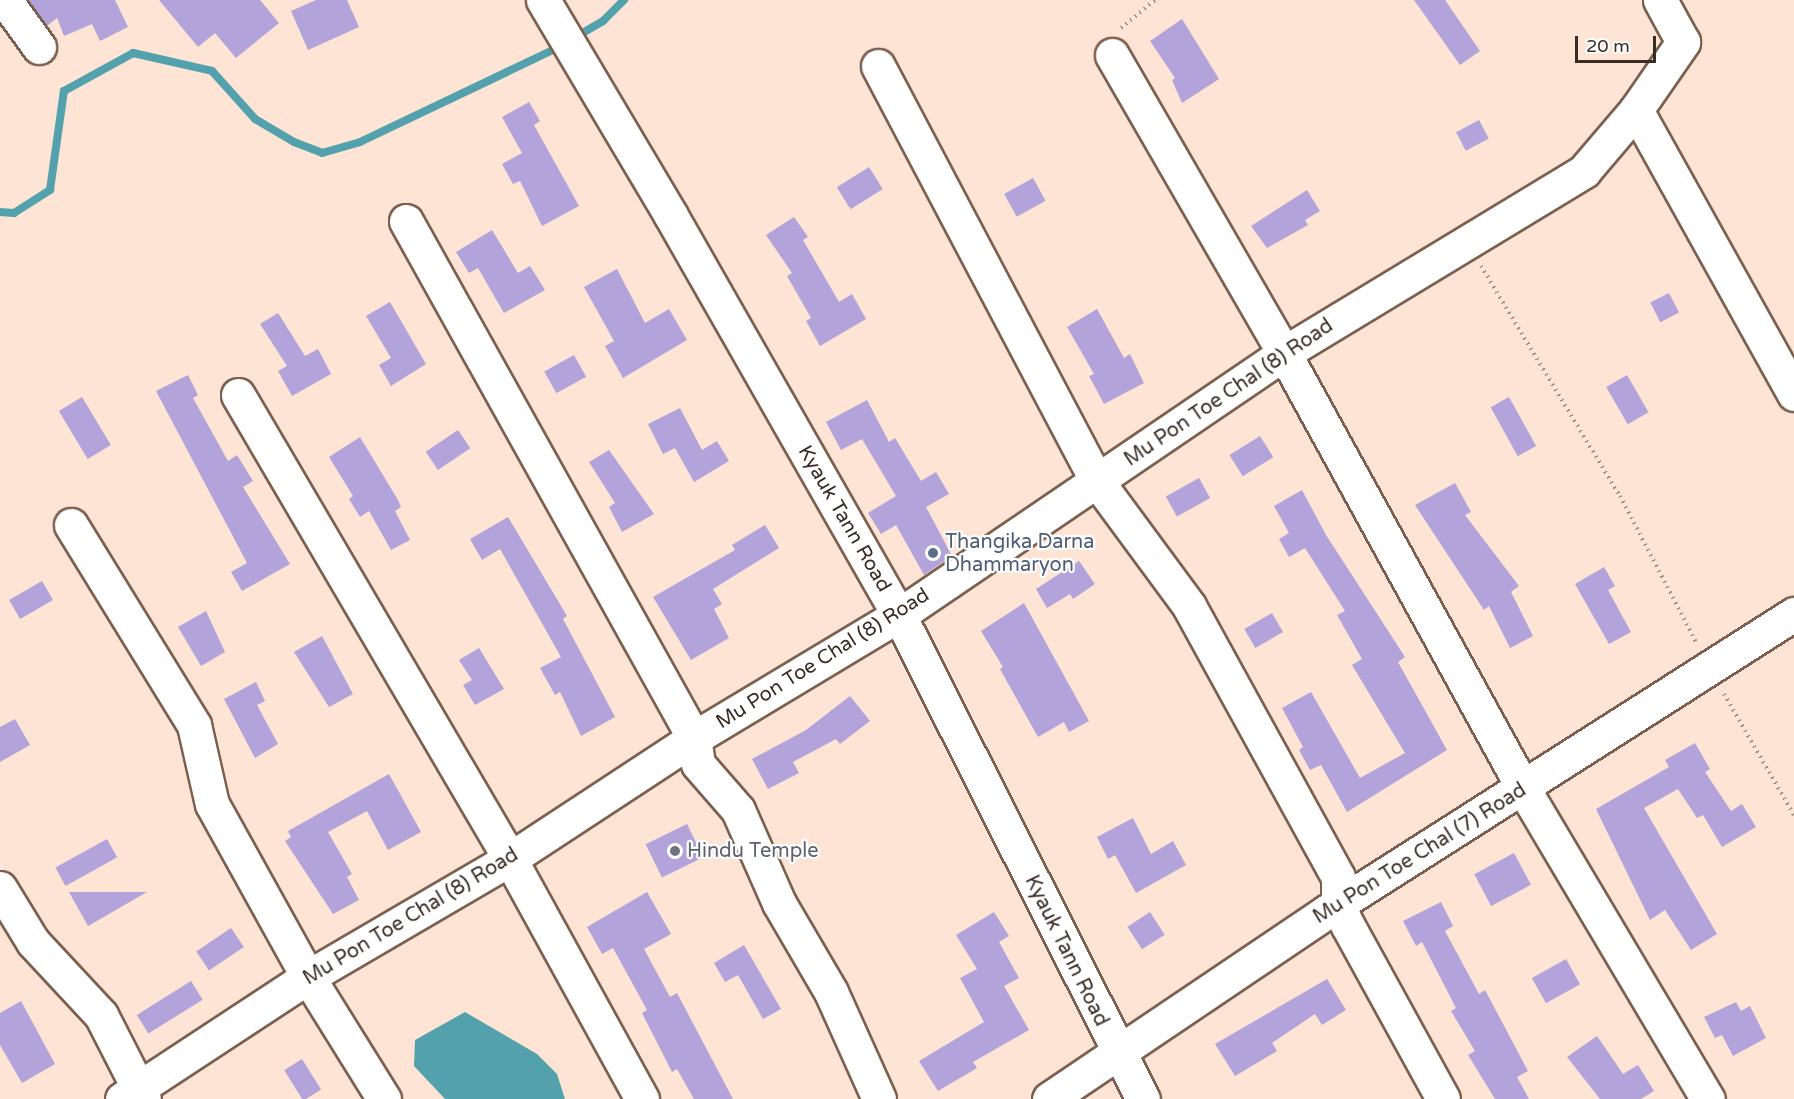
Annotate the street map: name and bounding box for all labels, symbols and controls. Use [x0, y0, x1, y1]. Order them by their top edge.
scale bar [1578, 24, 1659, 62]
text: 20 m [1586, 35, 1630, 57]
street label: Mu Pon Toe Chal (8) Road [1120, 314, 1338, 472]
street label: Kyauk Tann Road [792, 442, 896, 596]
place label: Thangika Darna Dhammaryon [945, 530, 1095, 577]
marker: Thangika Darna Dhammaryon [926, 546, 940, 560]
street label: Mu Pon Toe Chal (8) Road [712, 583, 934, 735]
street label: Mu Pon Toe Chal (7) Road [1309, 778, 1531, 930]
place label: Hindu Temple [687, 839, 819, 863]
street label: Mu Pon Toe Chal (8) Road [299, 843, 523, 991]
marker: Hindu Temple [668, 844, 682, 858]
street label: Kyauk Tann Road [1019, 872, 1113, 1030]

